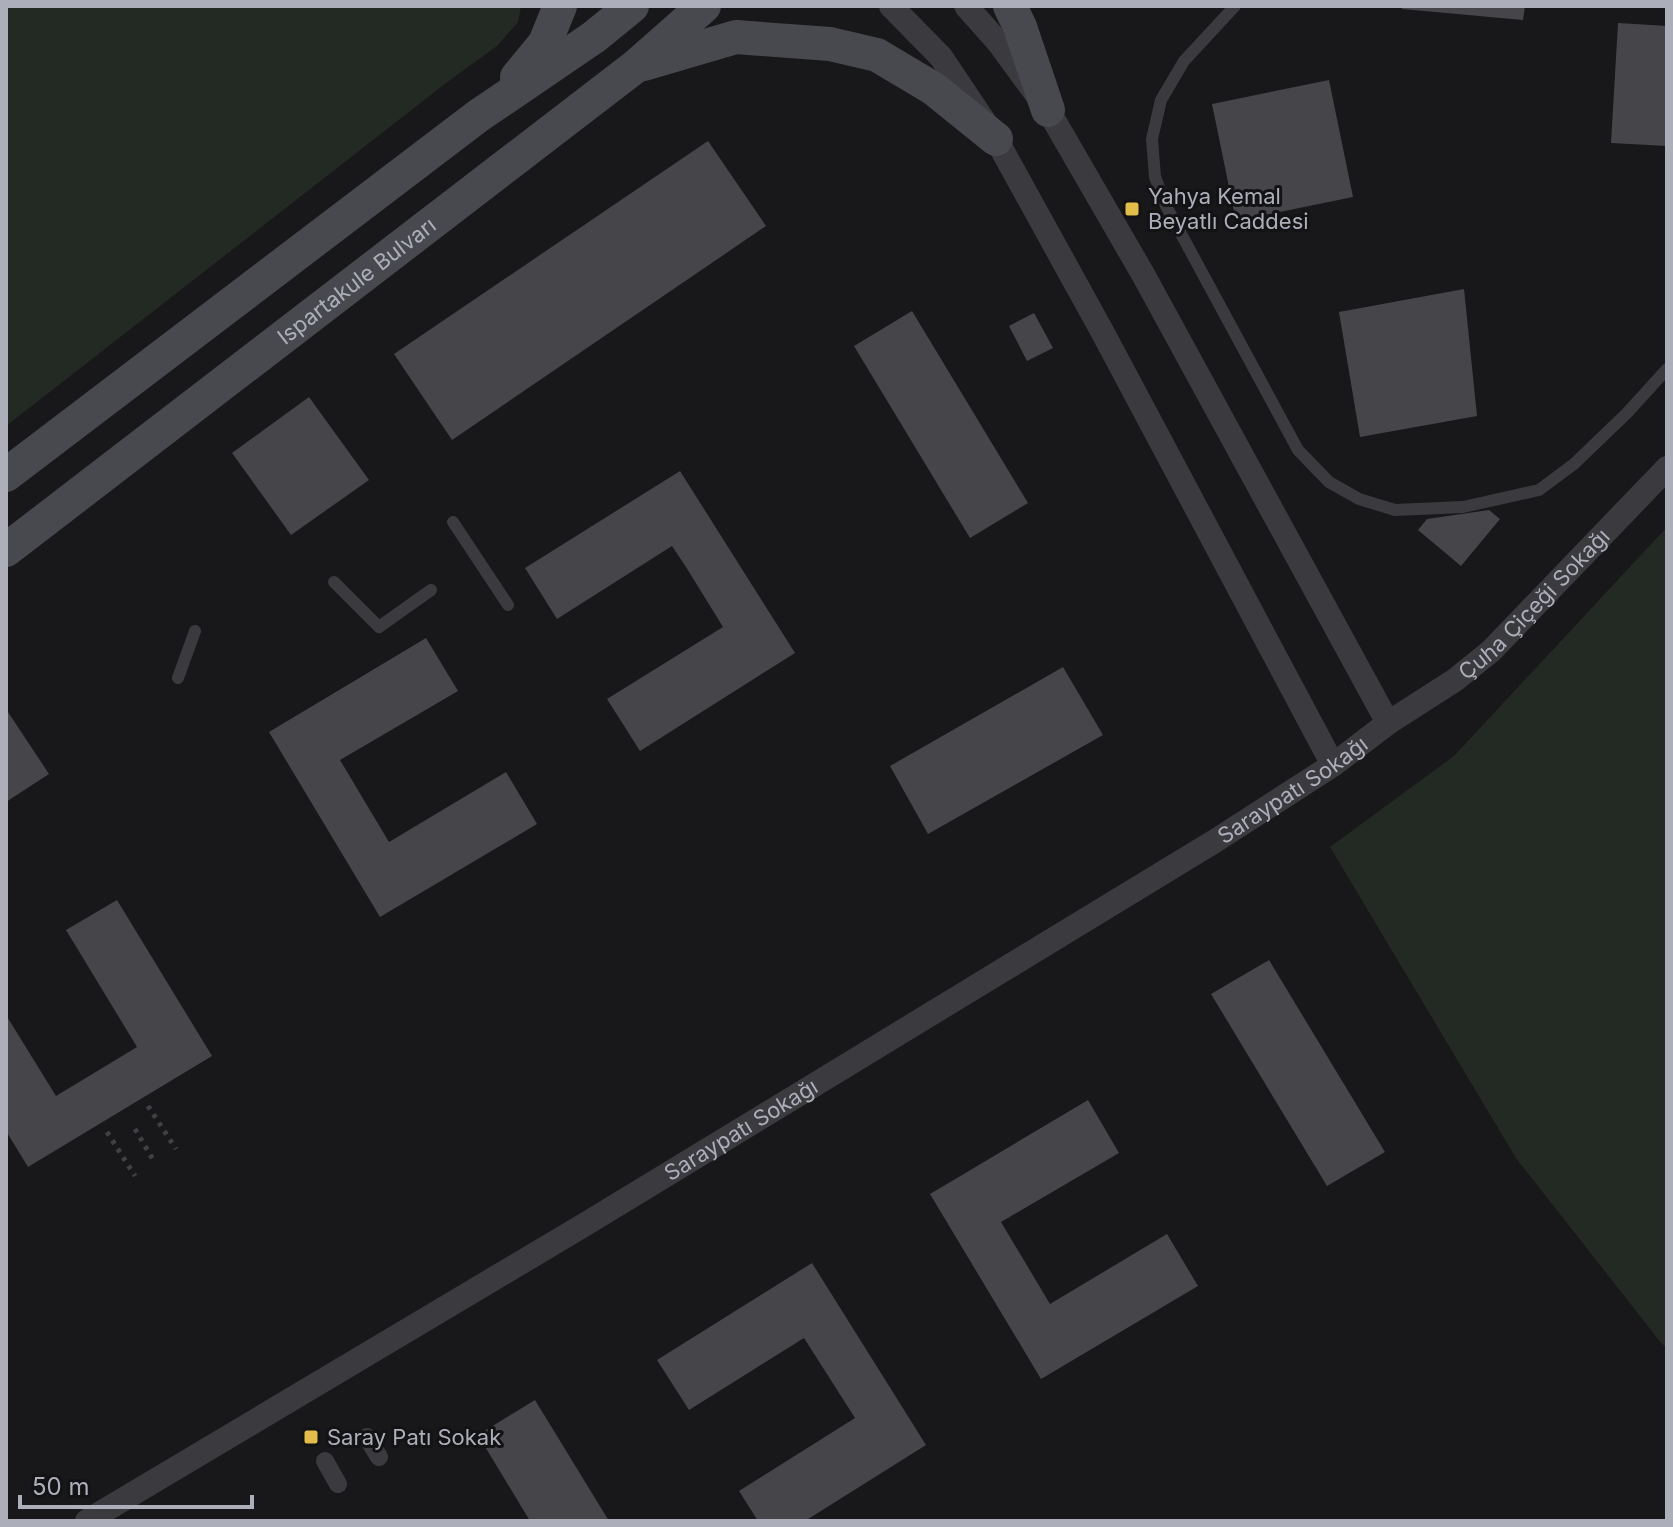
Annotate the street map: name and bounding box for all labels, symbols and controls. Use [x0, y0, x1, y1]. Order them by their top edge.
place label: Yahya Kemal Beyatlı Caddesi [1148, 183, 1309, 234]
marker: Yahya Kemal Beyatlı Caddesi [1123, 200, 1141, 218]
street label: Ispartakule Bulvarı [272, 212, 441, 350]
street label: Çuha Çiçeği Sokağı [1453, 523, 1615, 685]
street label: Saraypatı Sokağı [1213, 731, 1373, 849]
street label: Saraypatı Sokağı [659, 1073, 822, 1186]
place label: Saray Patı Sokak [327, 1424, 501, 1450]
marker: Saray Patı Sokak [302, 1428, 320, 1446]
scale bar [20, 1459, 252, 1509]
text: 50 m [32, 1472, 90, 1501]

